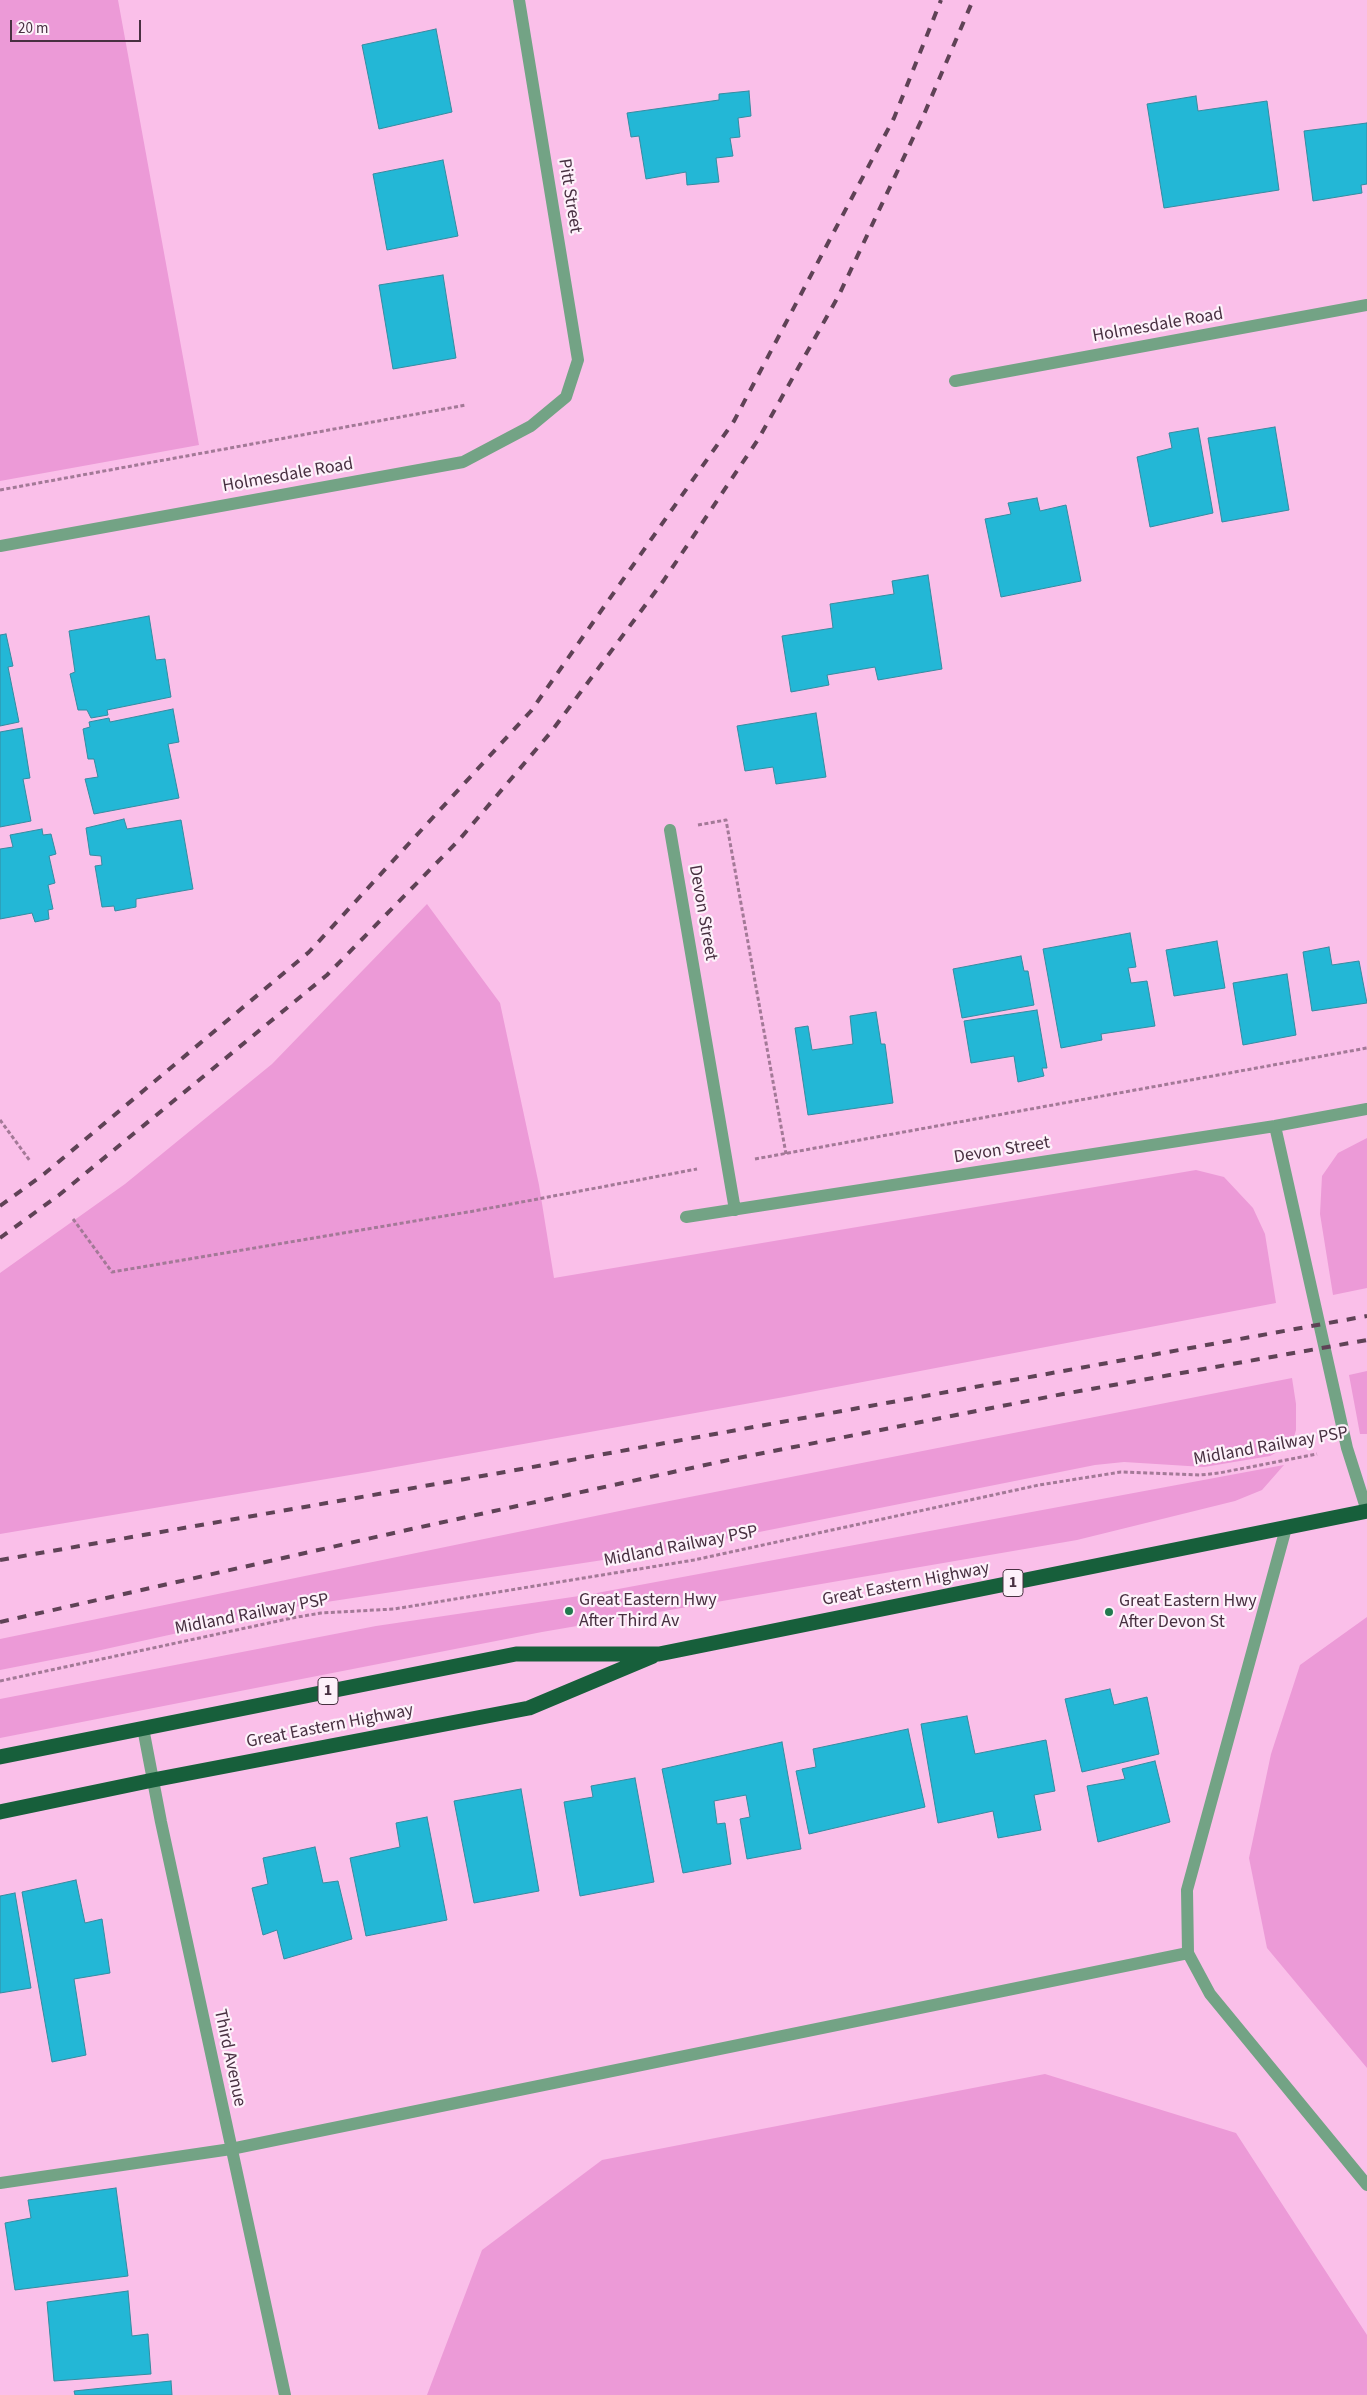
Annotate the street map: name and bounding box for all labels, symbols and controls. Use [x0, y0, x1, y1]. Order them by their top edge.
scale bar [12, 10, 144, 42]
text: 20 m [18, 18, 48, 39]
street label: Pitt Street [552, 157, 586, 235]
street label: Holmesdale Road [1091, 304, 1225, 348]
street label: Holmesdale Road [221, 454, 355, 498]
street label: Devon Street [683, 863, 721, 963]
street label: Devon Street [953, 1133, 1051, 1169]
street label: Midland Railway PSP [1192, 1423, 1350, 1471]
street label: Midland Railway PSP [602, 1521, 760, 1573]
street label: Great Eastern Highway [821, 1558, 991, 1612]
road number: 1 [1003, 1570, 1023, 1596]
street label: Midland Railway PSP [173, 1589, 331, 1641]
place label: Great Eastern Hwy After Third Av [579, 1590, 717, 1632]
place label: Great Eastern Hwy After Devon St [1119, 1591, 1257, 1634]
marker: Great Eastern Hwy After Third Av [563, 1605, 575, 1617]
marker: Great Eastern Hwy After Devon St [1103, 1606, 1115, 1618]
road number: 1 [318, 1678, 338, 1704]
street label: Great Eastern Highway [245, 1700, 415, 1754]
street label: Third Avenue [208, 2007, 250, 2109]

